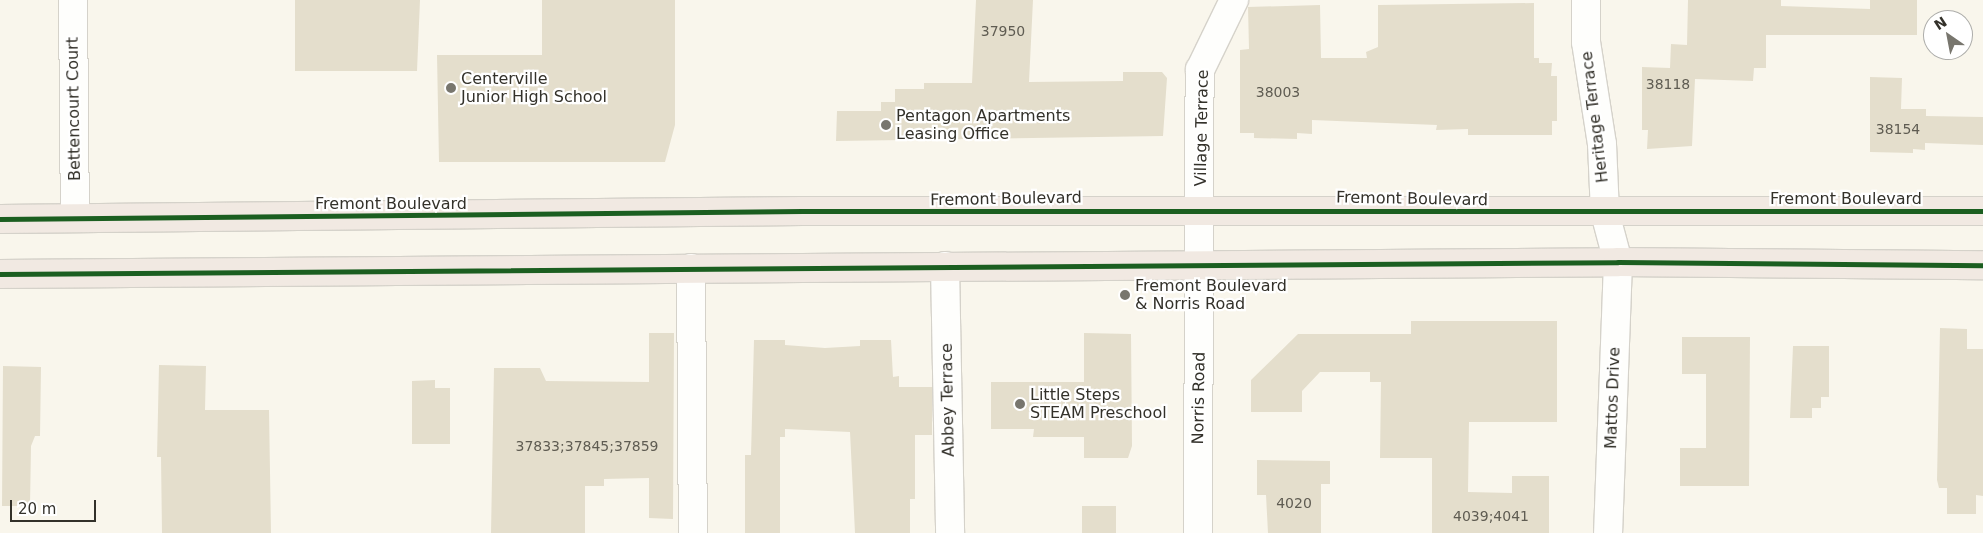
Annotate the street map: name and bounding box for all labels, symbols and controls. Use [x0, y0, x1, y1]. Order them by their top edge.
north arrow [1923, 10, 1973, 60]
text: N [1931, 13, 1950, 33]
house number: 37950 [981, 23, 1025, 39]
street label: Bettencourt Court [63, 37, 85, 181]
street label: Heritage Terrace [1577, 50, 1613, 184]
place label: Centerville Junior High School [461, 69, 607, 107]
street label: Village Terrace [1191, 69, 1213, 187]
house number: 38118 [1646, 76, 1690, 92]
marker: Centerville Junior High School [445, 82, 457, 94]
house number: 38003 [1256, 84, 1300, 100]
place label: Pentagon Apartments Leasing Office [896, 106, 1070, 144]
marker: Pentagon Apartments Leasing Office [880, 119, 892, 131]
house number: 38154 [1876, 121, 1920, 137]
street label: Fremont Boulevard [930, 188, 1082, 210]
street label: Fremont Boulevard [1336, 188, 1488, 210]
street label: Fremont Boulevard [1770, 189, 1922, 209]
street label: Fremont Boulevard [315, 194, 467, 214]
place label: Fremont Boulevard & Norris Road [1135, 276, 1287, 314]
marker: Fremont Boulevard & Norris Road [1119, 289, 1131, 301]
street label: Abbey Terrace [937, 343, 959, 457]
street label: Mattos Drive [1602, 347, 1624, 449]
street label: Norris Road [1189, 352, 1209, 444]
place label: Little Steps STEAM Preschool [1030, 385, 1167, 423]
marker: Little Steps STEAM Preschool [1014, 398, 1026, 410]
house number: 37833;37845;37859 [515, 438, 659, 454]
scale bar [12, 490, 99, 522]
house number: 4020 [1276, 495, 1312, 511]
text: 20 m [18, 500, 56, 518]
house number: 4039;4041 [1453, 508, 1529, 524]

